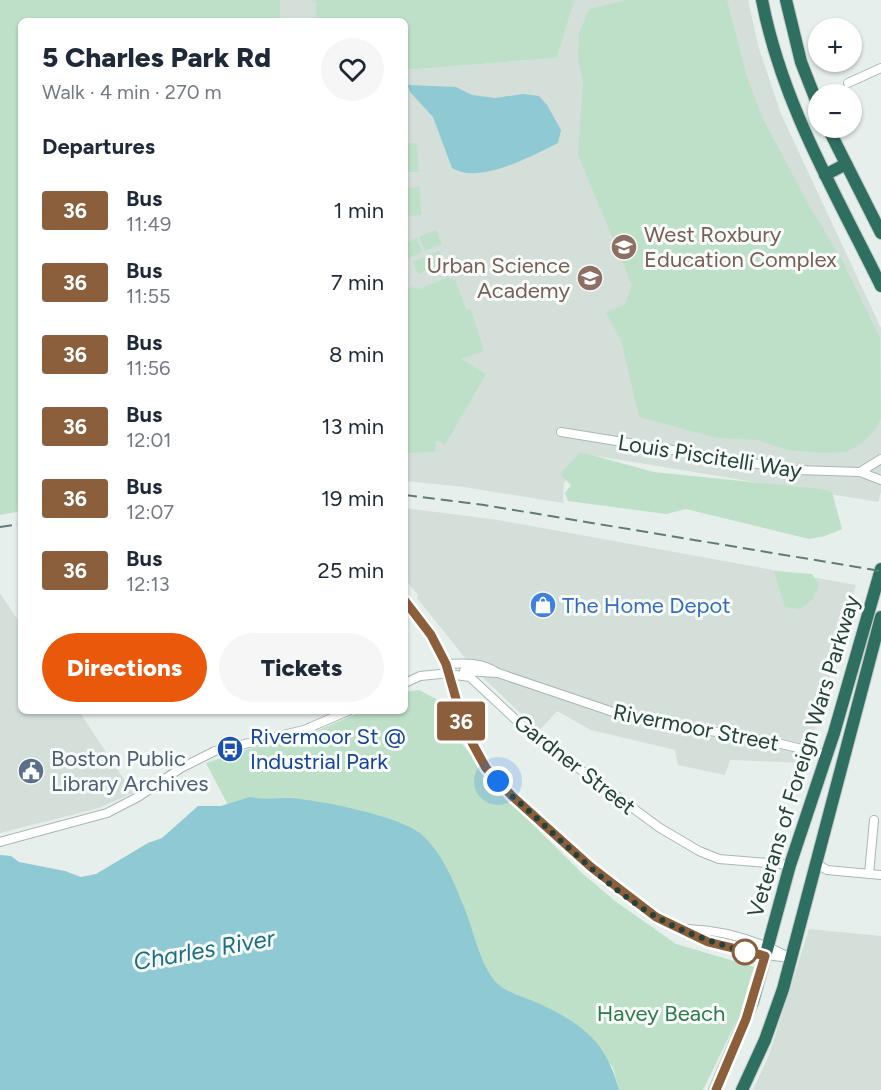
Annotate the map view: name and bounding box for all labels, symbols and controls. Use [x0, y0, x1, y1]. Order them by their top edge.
map controls [808, 18, 862, 138]
button: + [808, 18, 862, 72]
button: heart [321, 38, 384, 101]
text: 5 Charles Park Rd [42, 40, 271, 74]
text: Walk · 4 min · 270 m [42, 80, 222, 104]
button: − [808, 84, 862, 138]
text: Departures [42, 133, 155, 160]
text: Bus [126, 185, 162, 212]
text: 1 min [333, 197, 384, 224]
text: 36 [63, 198, 87, 223]
text: 11:49 [126, 212, 171, 236]
place label: West Roxbury Education Complex [644, 221, 837, 273]
school or university icon: West Roxbury Education Complex [609, 232, 639, 262]
place label: Urban Science Academy [426, 252, 570, 304]
text: Bus [126, 257, 162, 284]
school or university icon: Urban Science Academy [575, 263, 605, 293]
text: 7 min [331, 269, 384, 296]
text: 36 [63, 270, 87, 295]
text: 11:55 [126, 284, 171, 308]
text: Bus [126, 329, 162, 356]
text: 8 min [329, 341, 384, 368]
text: 36 [63, 342, 87, 367]
text: 11:56 [126, 356, 170, 380]
text: Bus [126, 401, 162, 428]
text: 13 min [321, 413, 384, 440]
text: 36 [63, 414, 87, 439]
text: 12:01 [126, 428, 172, 452]
street label: Louis Piscitelli Way [616, 429, 804, 484]
text: Bus [126, 473, 162, 500]
text: 19 min [321, 485, 384, 512]
text: 36 [63, 486, 87, 511]
text: 12:07 [126, 500, 174, 524]
text: Bus [126, 545, 162, 572]
text: 25 min [318, 557, 384, 584]
text: 36 [63, 558, 87, 583]
text: 12:13 [126, 572, 170, 596]
shop icon: The Home Depot [528, 590, 558, 620]
street label: Veterans of Foreign Wars Parkway [742, 591, 866, 920]
place label: The Home Depot [562, 592, 731, 619]
button: Directions [42, 633, 207, 702]
button: Tickets [219, 633, 384, 702]
street label: Rivermoor Street [611, 698, 781, 757]
line badge: 36 [434, 702, 488, 740]
street label: Gardner Street [508, 708, 641, 820]
text: 36 [449, 709, 473, 734]
place label: Rivermoor St @ Industrial Park [250, 723, 406, 775]
bus stop icon: Rivermoor St @ Industrial Park [215, 734, 245, 764]
place label: Boston Public Library Archives [51, 745, 209, 797]
public building icon: Boston Public Library Archives [16, 756, 46, 786]
your location [483, 766, 513, 796]
water label: Charles River [131, 923, 278, 976]
unlabelled marker [732, 939, 758, 965]
park label: Havey Beach [597, 1000, 725, 1027]

